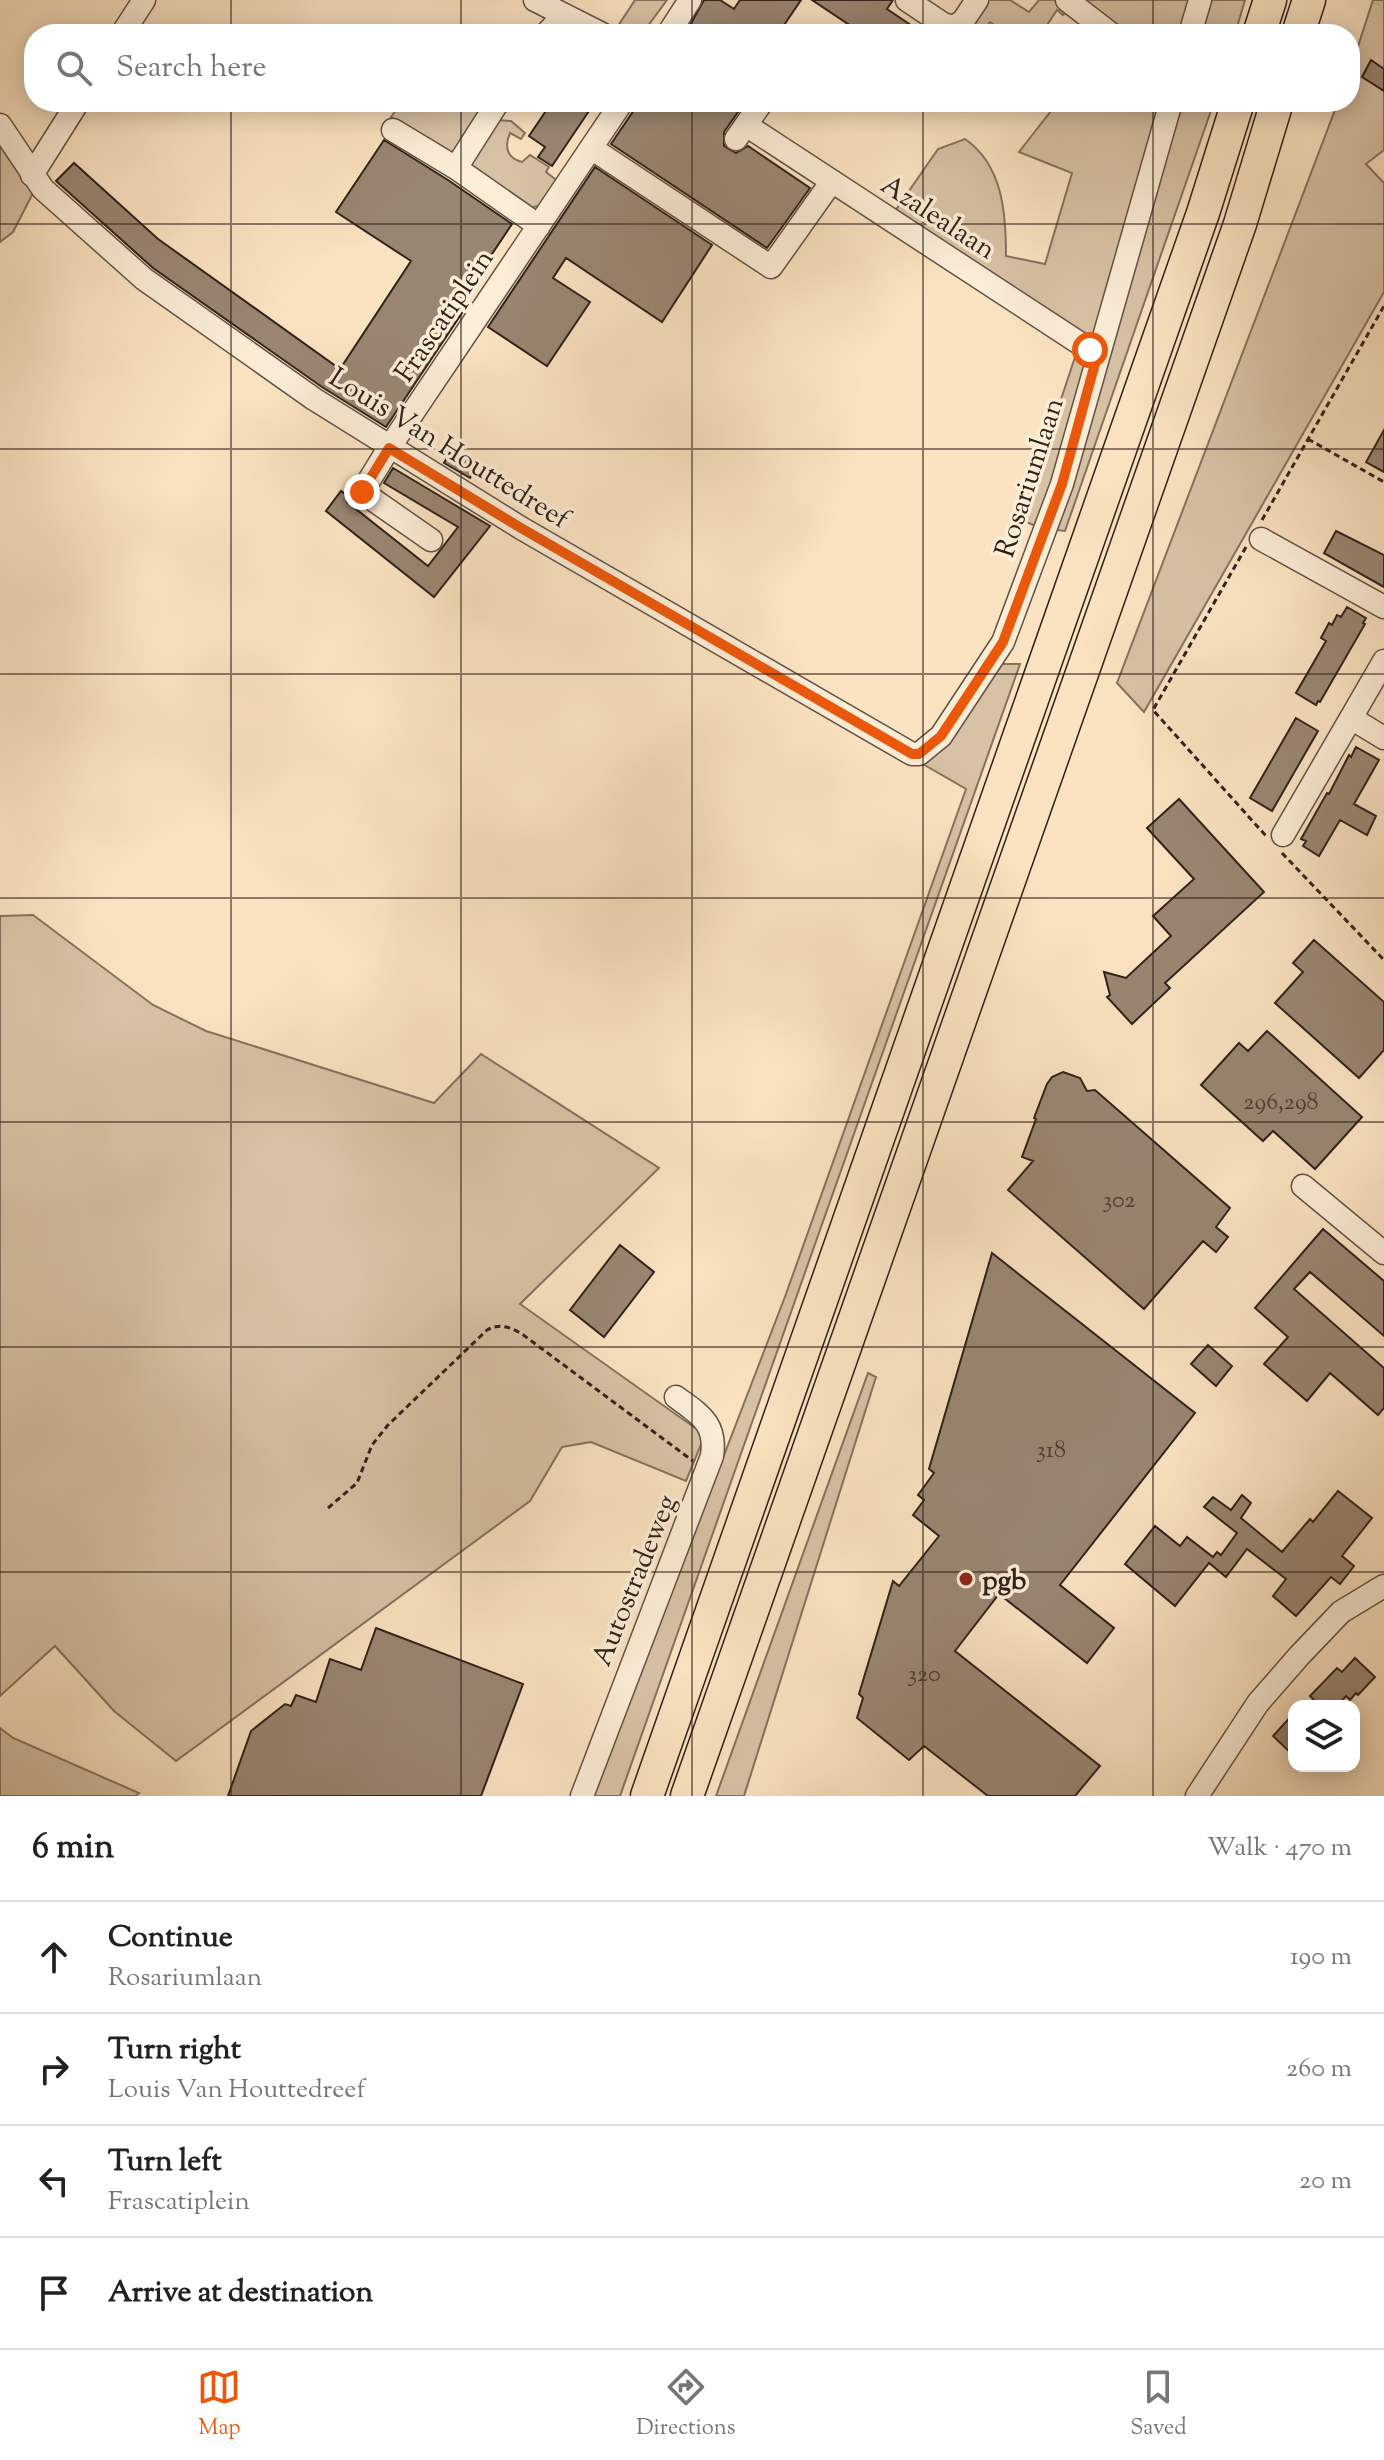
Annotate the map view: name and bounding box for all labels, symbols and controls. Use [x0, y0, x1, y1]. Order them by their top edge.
search box [24, 24, 1360, 112]
icon: search [52, 46, 96, 90]
text: Search here [116, 47, 266, 90]
street label: Azalealaan [872, 166, 1003, 271]
street label: Frascatiplein [386, 242, 505, 391]
route start [1072, 332, 1108, 368]
street label: Louis Van Houttedreef [320, 359, 578, 541]
street label: Rosariumlaan [986, 393, 1076, 563]
route end [344, 474, 380, 510]
house number: 296,298 [1243, 1086, 1319, 1120]
house number: 302 [1102, 1184, 1136, 1218]
house number: 318 [1036, 1434, 1066, 1468]
street label: Autostradeweg [583, 1490, 688, 1673]
place label: pgb [982, 1562, 1026, 1602]
marker: pgb [957, 1570, 975, 1588]
house number: 320 [907, 1658, 941, 1692]
map controls [1288, 1700, 1360, 1772]
button: layers [1288, 1700, 1360, 1772]
text: 6 min [32, 1824, 114, 1873]
text: Walk · 470 m [1207, 1830, 1352, 1867]
text: Continue [108, 1917, 233, 1960]
icon: ahead [32, 1935, 76, 1979]
text: 190 m [1290, 1939, 1352, 1976]
text: Rosariumlaan [108, 1960, 262, 1997]
text: Turn right [108, 2029, 241, 2072]
icon: right [32, 2047, 76, 2091]
text: 260 m [1286, 2051, 1352, 2088]
text: Louis Van Houttedreef [108, 2072, 365, 2109]
text: Turn left [108, 2141, 222, 2184]
icon: left [32, 2159, 76, 2203]
text: 20 m [1299, 2163, 1352, 2200]
text: Frascatiplein [108, 2184, 250, 2221]
icon: arrive [32, 2271, 76, 2315]
text: Arrive at destination [108, 2272, 373, 2315]
tab: Map [197, 2365, 241, 2445]
tab: Directions [636, 2365, 735, 2445]
tab: Saved [1130, 2365, 1187, 2445]

